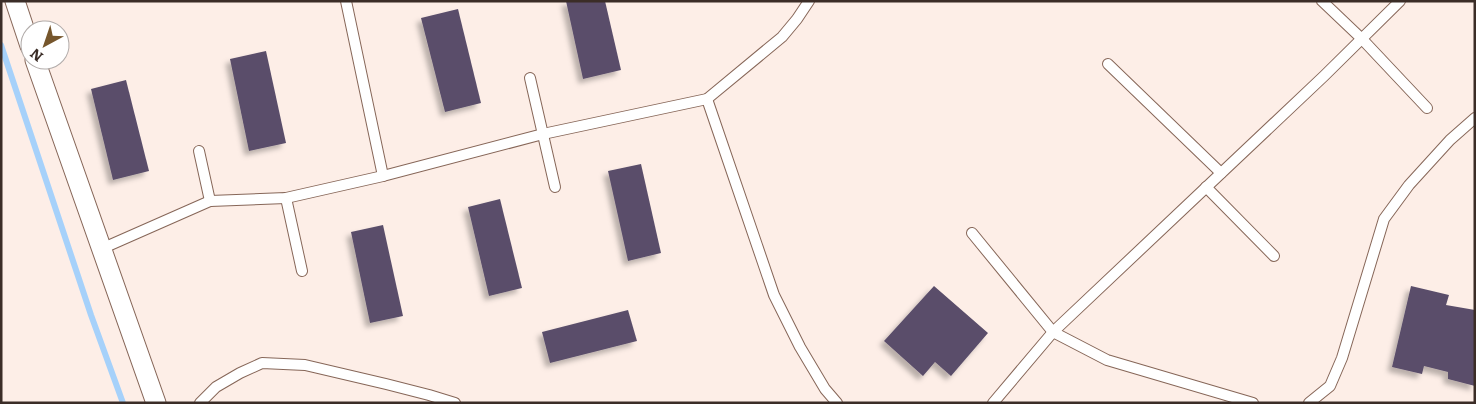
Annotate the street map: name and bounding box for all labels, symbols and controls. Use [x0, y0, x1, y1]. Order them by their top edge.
north arrow [20, 20, 70, 70]
text: N [25, 44, 47, 67]

